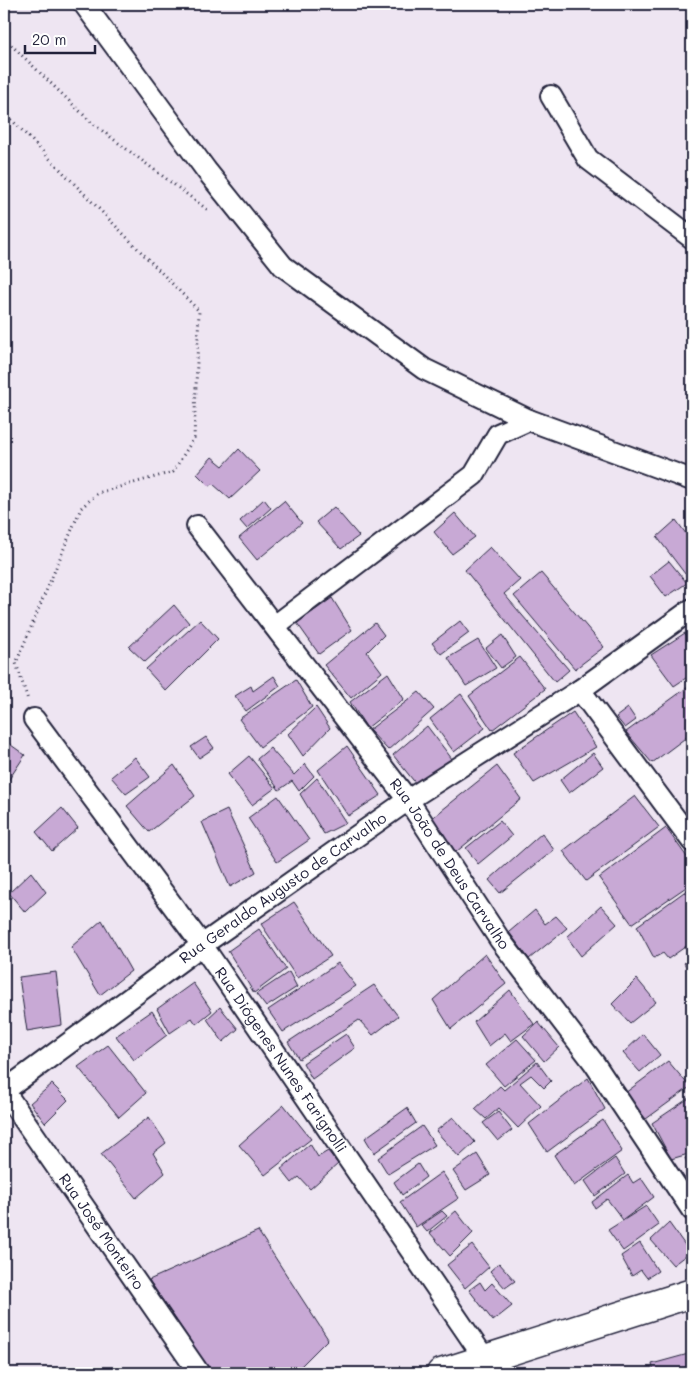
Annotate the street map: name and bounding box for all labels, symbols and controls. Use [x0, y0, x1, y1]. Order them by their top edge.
scale bar [25, 22, 95, 54]
text: 20 m [32, 29, 66, 49]
street label: Rua João de Deus Carvalho [386, 774, 515, 953]
street label: Rua Geraldo Augusto de Carvalho [175, 807, 390, 967]
street label: Rua Diógenes Nunes Farignolli [211, 963, 352, 1156]
street label: Rua José Monteiro [55, 1169, 149, 1293]

